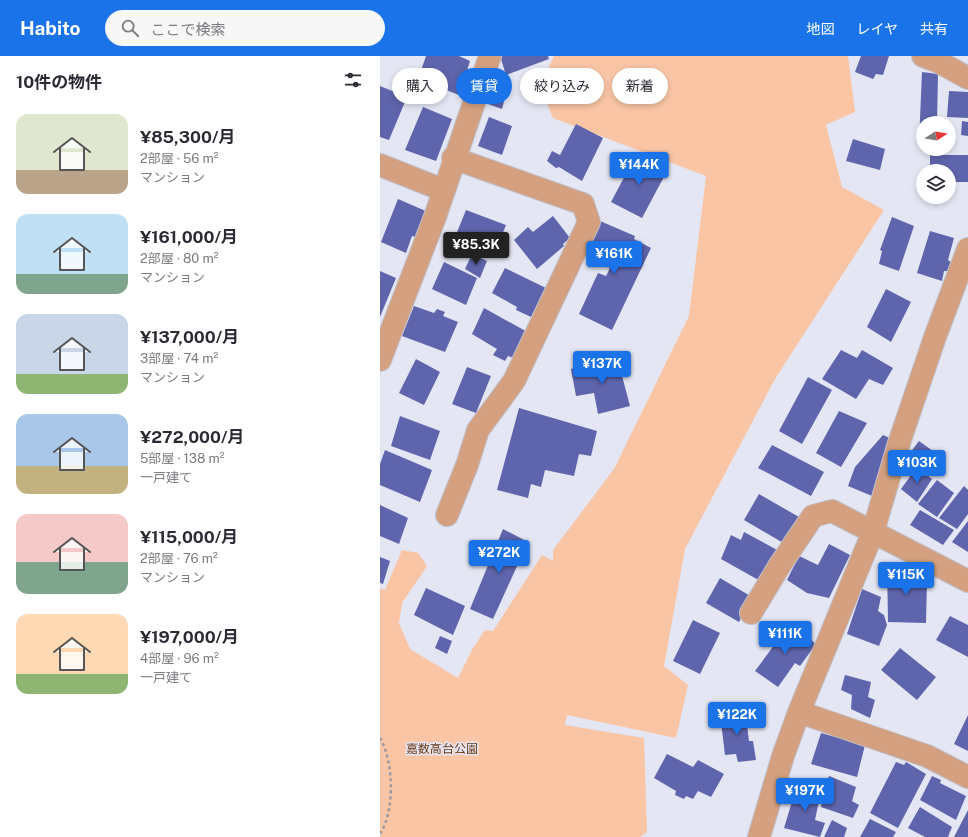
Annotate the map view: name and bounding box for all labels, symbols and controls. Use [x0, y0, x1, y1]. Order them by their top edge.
search box [105, 10, 385, 46]
text: Habito [20, 17, 81, 39]
icon: search [119, 17, 141, 39]
text: ここで検索 [151, 21, 226, 38]
text: 地図 [806, 21, 834, 37]
text: レイヤ [856, 21, 898, 37]
text: 共有 [920, 21, 948, 37]
chip: 購入 [392, 68, 448, 104]
chip: 賃貸 [456, 68, 512, 104]
chip: 絞り込み [520, 68, 604, 104]
chip: 新着 [612, 68, 668, 104]
icon: filters [342, 69, 364, 91]
text: 10件の物件 [16, 72, 102, 92]
north arrow [916, 116, 956, 156]
map controls [916, 116, 956, 204]
text: ¥85,300/月 [140, 127, 235, 147]
icon: home [48, 130, 96, 178]
text: 2部屋 · 56 m² [140, 151, 219, 166]
pin: ¥144K [611, 152, 667, 186]
text: ¥144K [619, 157, 659, 172]
button: layers [916, 164, 956, 204]
text: マンション [140, 170, 205, 185]
text: ¥161,000/月 [140, 227, 238, 247]
icon: home [48, 230, 96, 278]
pin: ¥85.3K [443, 232, 509, 266]
text: ¥85.3K [452, 237, 500, 252]
pin: ¥161K [586, 241, 642, 275]
text: ¥161K [595, 246, 633, 261]
text: 2部屋 · 80 m² [140, 251, 218, 266]
text: マンション [140, 270, 205, 285]
text: ¥137,000/月 [140, 327, 239, 347]
icon: home [48, 330, 96, 378]
text: 3部屋 · 74 m² [140, 351, 218, 366]
pin: ¥137K [574, 351, 630, 385]
text: ¥137K [582, 356, 622, 371]
text: マンション [140, 370, 205, 385]
text: ¥272,000/月 [140, 427, 244, 447]
icon: home [48, 430, 96, 478]
pin: ¥103K [889, 450, 945, 484]
text: 5部屋 · 138 m² [140, 451, 225, 466]
text: ¥103K [897, 455, 937, 470]
text: 一戸建て [140, 470, 192, 485]
text: ¥115,000/月 [140, 527, 238, 547]
icon: home [48, 530, 96, 578]
pin: ¥272K [471, 540, 527, 574]
text: ¥272K [478, 545, 520, 560]
text: 2部屋 · 76 m² [140, 551, 218, 566]
pin: ¥115K [878, 562, 934, 596]
text: ¥115K [887, 567, 925, 582]
text: マンション [140, 570, 205, 585]
pin: ¥111K [757, 621, 813, 655]
text: ¥111K [768, 626, 802, 641]
text: ¥197,000/月 [140, 627, 239, 647]
icon: home [48, 630, 96, 678]
text: 4部屋 · 96 m² [140, 651, 219, 666]
text: 一戸建て [140, 670, 192, 685]
pin: ¥122K [709, 702, 765, 736]
text: ¥122K [717, 707, 757, 722]
park label: 嘉数高台公園 [406, 742, 478, 756]
pin: ¥197K [777, 778, 833, 812]
text: ¥197K [785, 783, 825, 798]

